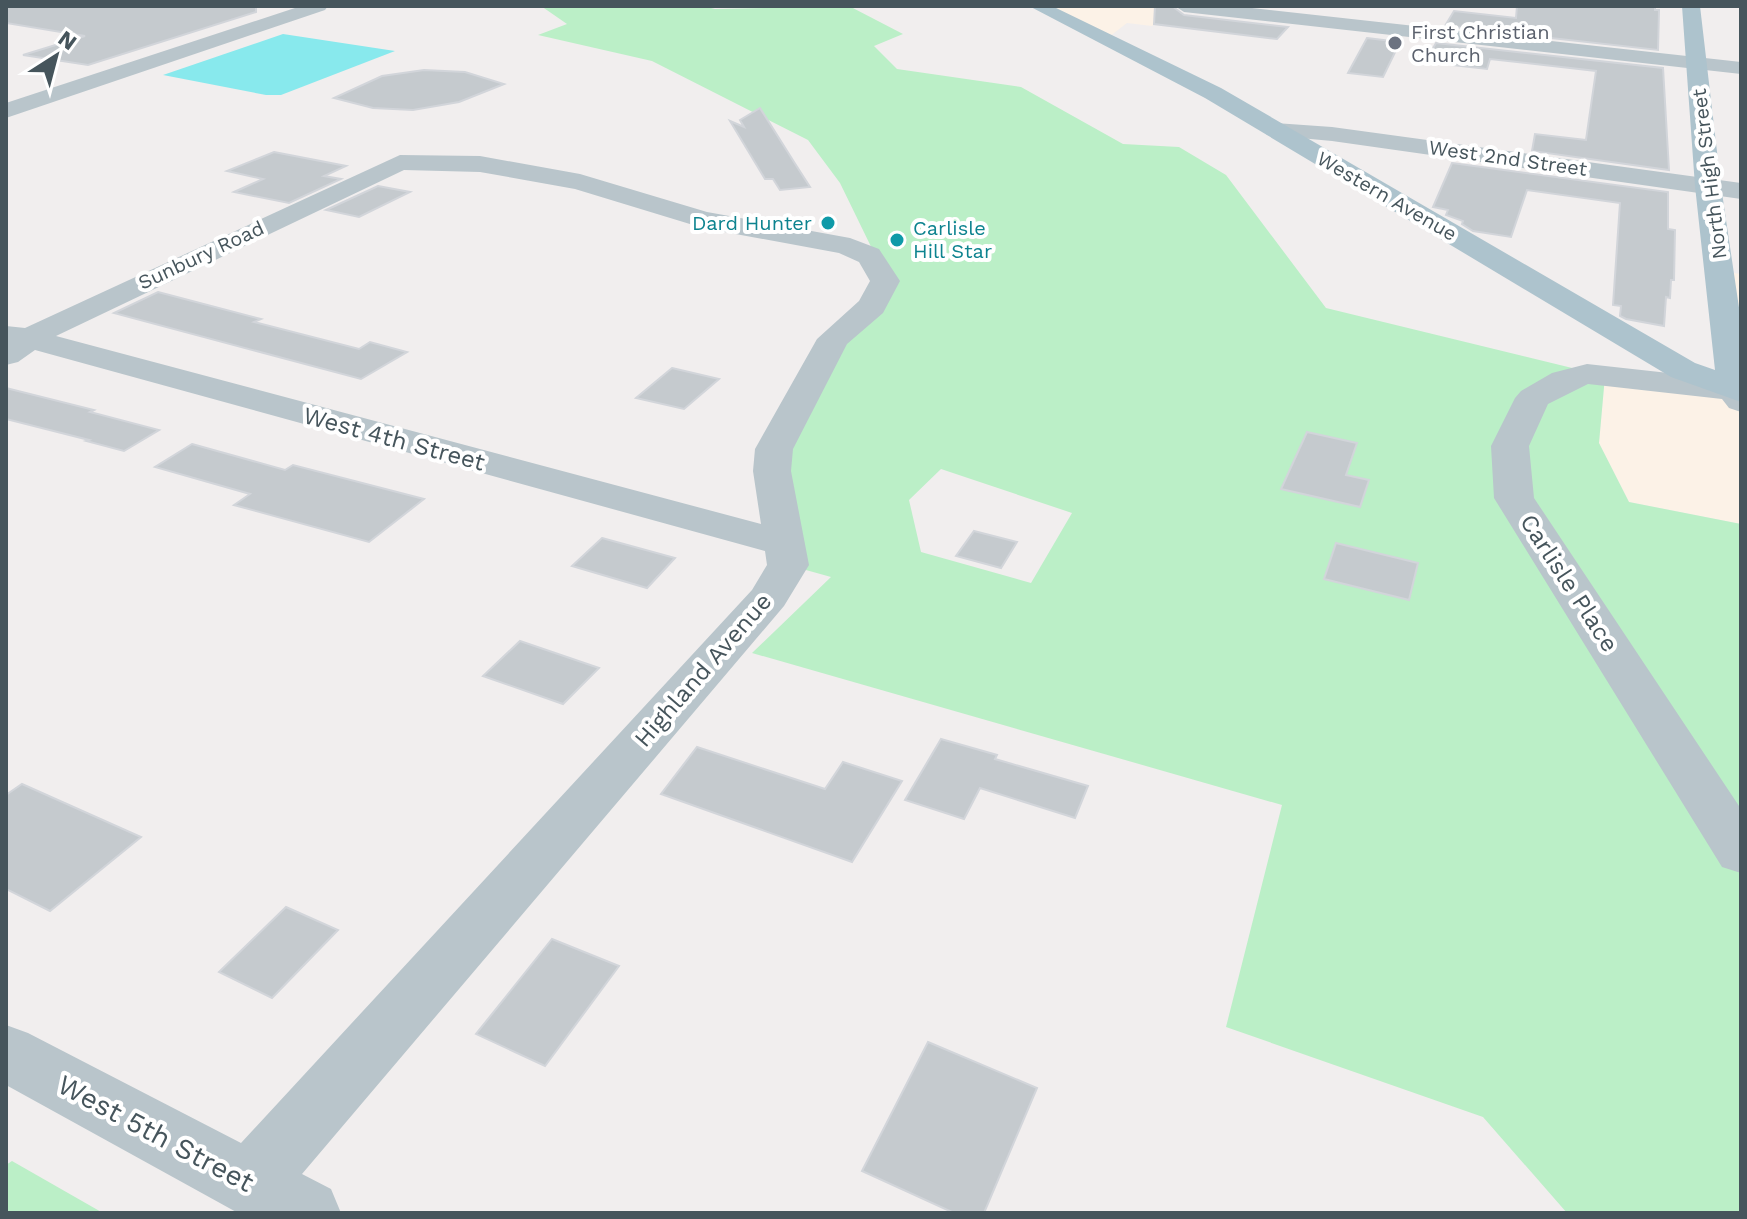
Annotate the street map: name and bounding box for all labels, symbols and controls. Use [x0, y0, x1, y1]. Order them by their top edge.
north arrow [16, 16, 96, 96]
place label: First Christian Church [1411, 20, 1550, 67]
text: N [54, 25, 81, 55]
marker: First Christian Church [1386, 34, 1404, 52]
street label: North High Street [1687, 87, 1731, 261]
street label: West 2nd Street [1427, 135, 1589, 181]
street label: Western Avenue [1313, 146, 1461, 246]
place label: Dard Hunter [692, 211, 812, 235]
marker: Dard Hunter [819, 214, 837, 232]
street label: Sunbury Road [134, 215, 268, 295]
place label: Carlisle Hill Star [913, 216, 992, 263]
marker: Carlisle Hill Star [888, 231, 906, 249]
street label: West 4th Street [300, 401, 488, 477]
street label: Carlisle Place [1514, 509, 1624, 657]
street label: Highland Avenue [629, 587, 777, 753]
street label: West 5th Street [52, 1068, 260, 1199]

